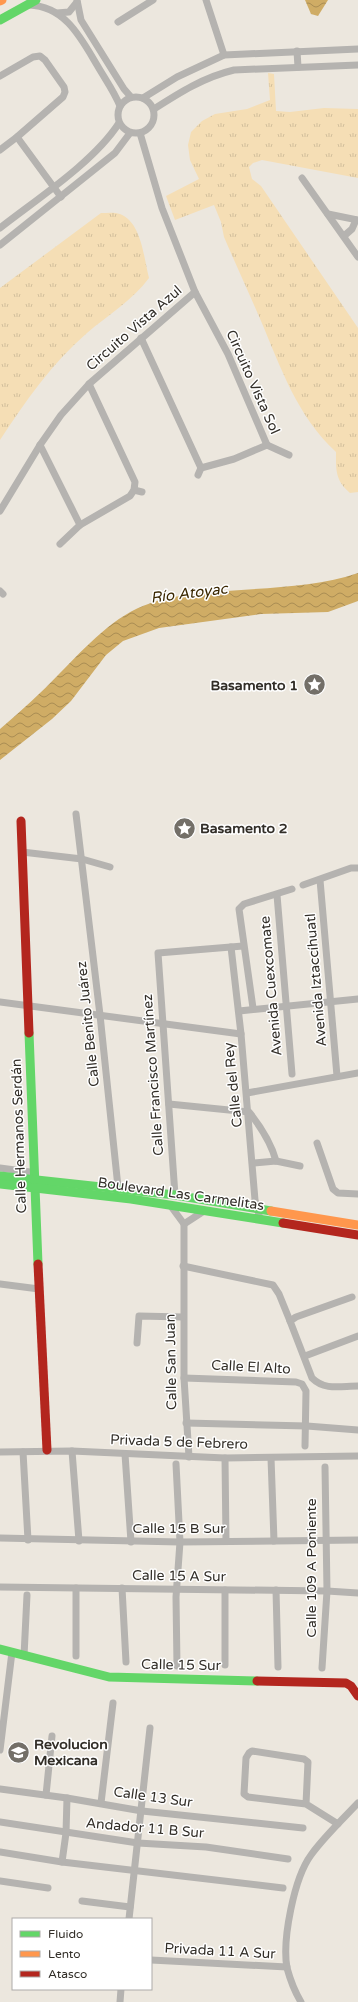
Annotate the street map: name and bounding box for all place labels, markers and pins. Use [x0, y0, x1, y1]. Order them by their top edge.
place icon: Basamento 1 [301, 672, 327, 698]
place label: Basamento 1 [211, 677, 298, 694]
place icon: Basamento 2 [172, 815, 198, 841]
place label: Basamento 2 [200, 820, 288, 837]
place label: Revolucion Mexicana [34, 1736, 108, 1769]
school or university icon: Revolucion Mexicana [5, 1739, 31, 1765]

